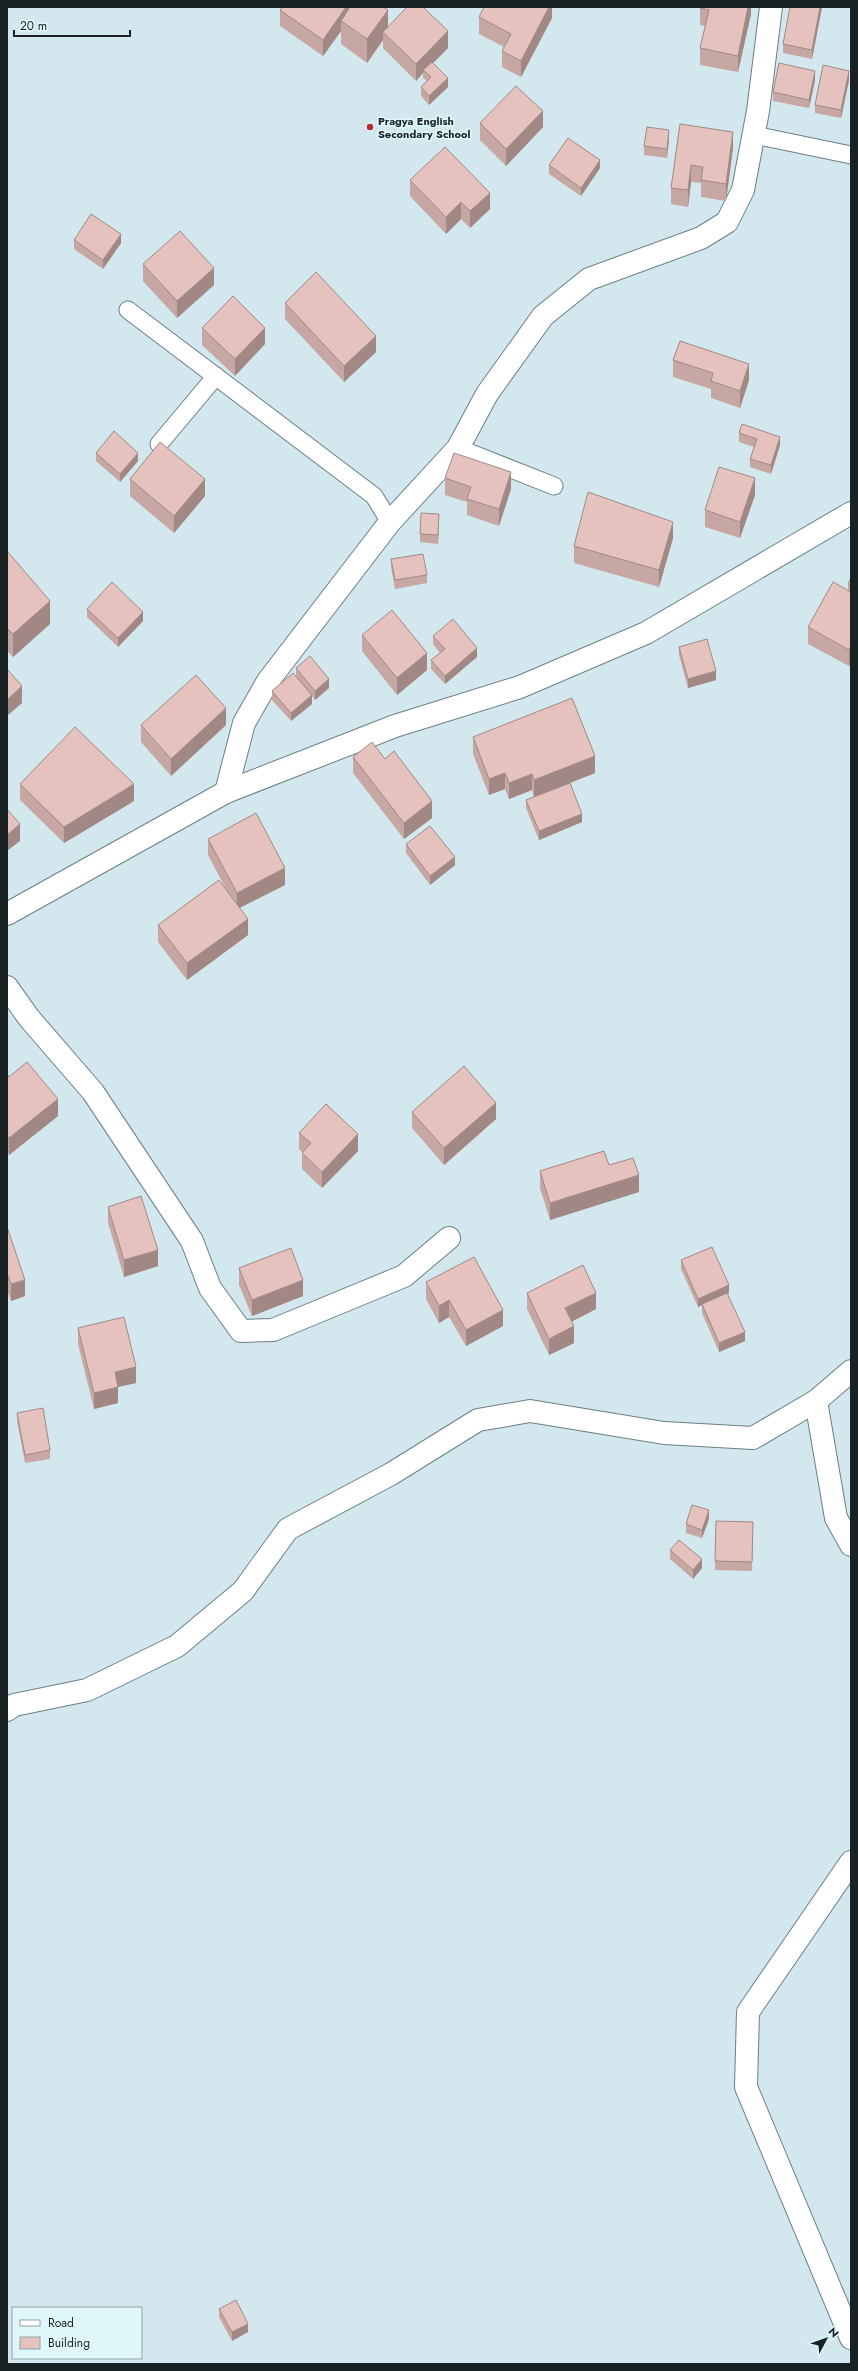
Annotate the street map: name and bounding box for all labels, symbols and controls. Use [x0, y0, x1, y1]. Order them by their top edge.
scale bar [14, 12, 130, 38]
text: 20 m [20, 17, 47, 35]
place label: Pragya English Secondary School [378, 113, 471, 142]
marker: Pragya English Secondary School [365, 122, 375, 132]
legend [12, 2307, 142, 2359]
text: Road [48, 2314, 74, 2332]
north arrow [806, 2319, 846, 2359]
text: N [825, 2324, 842, 2341]
text: Building [48, 2334, 90, 2352]

